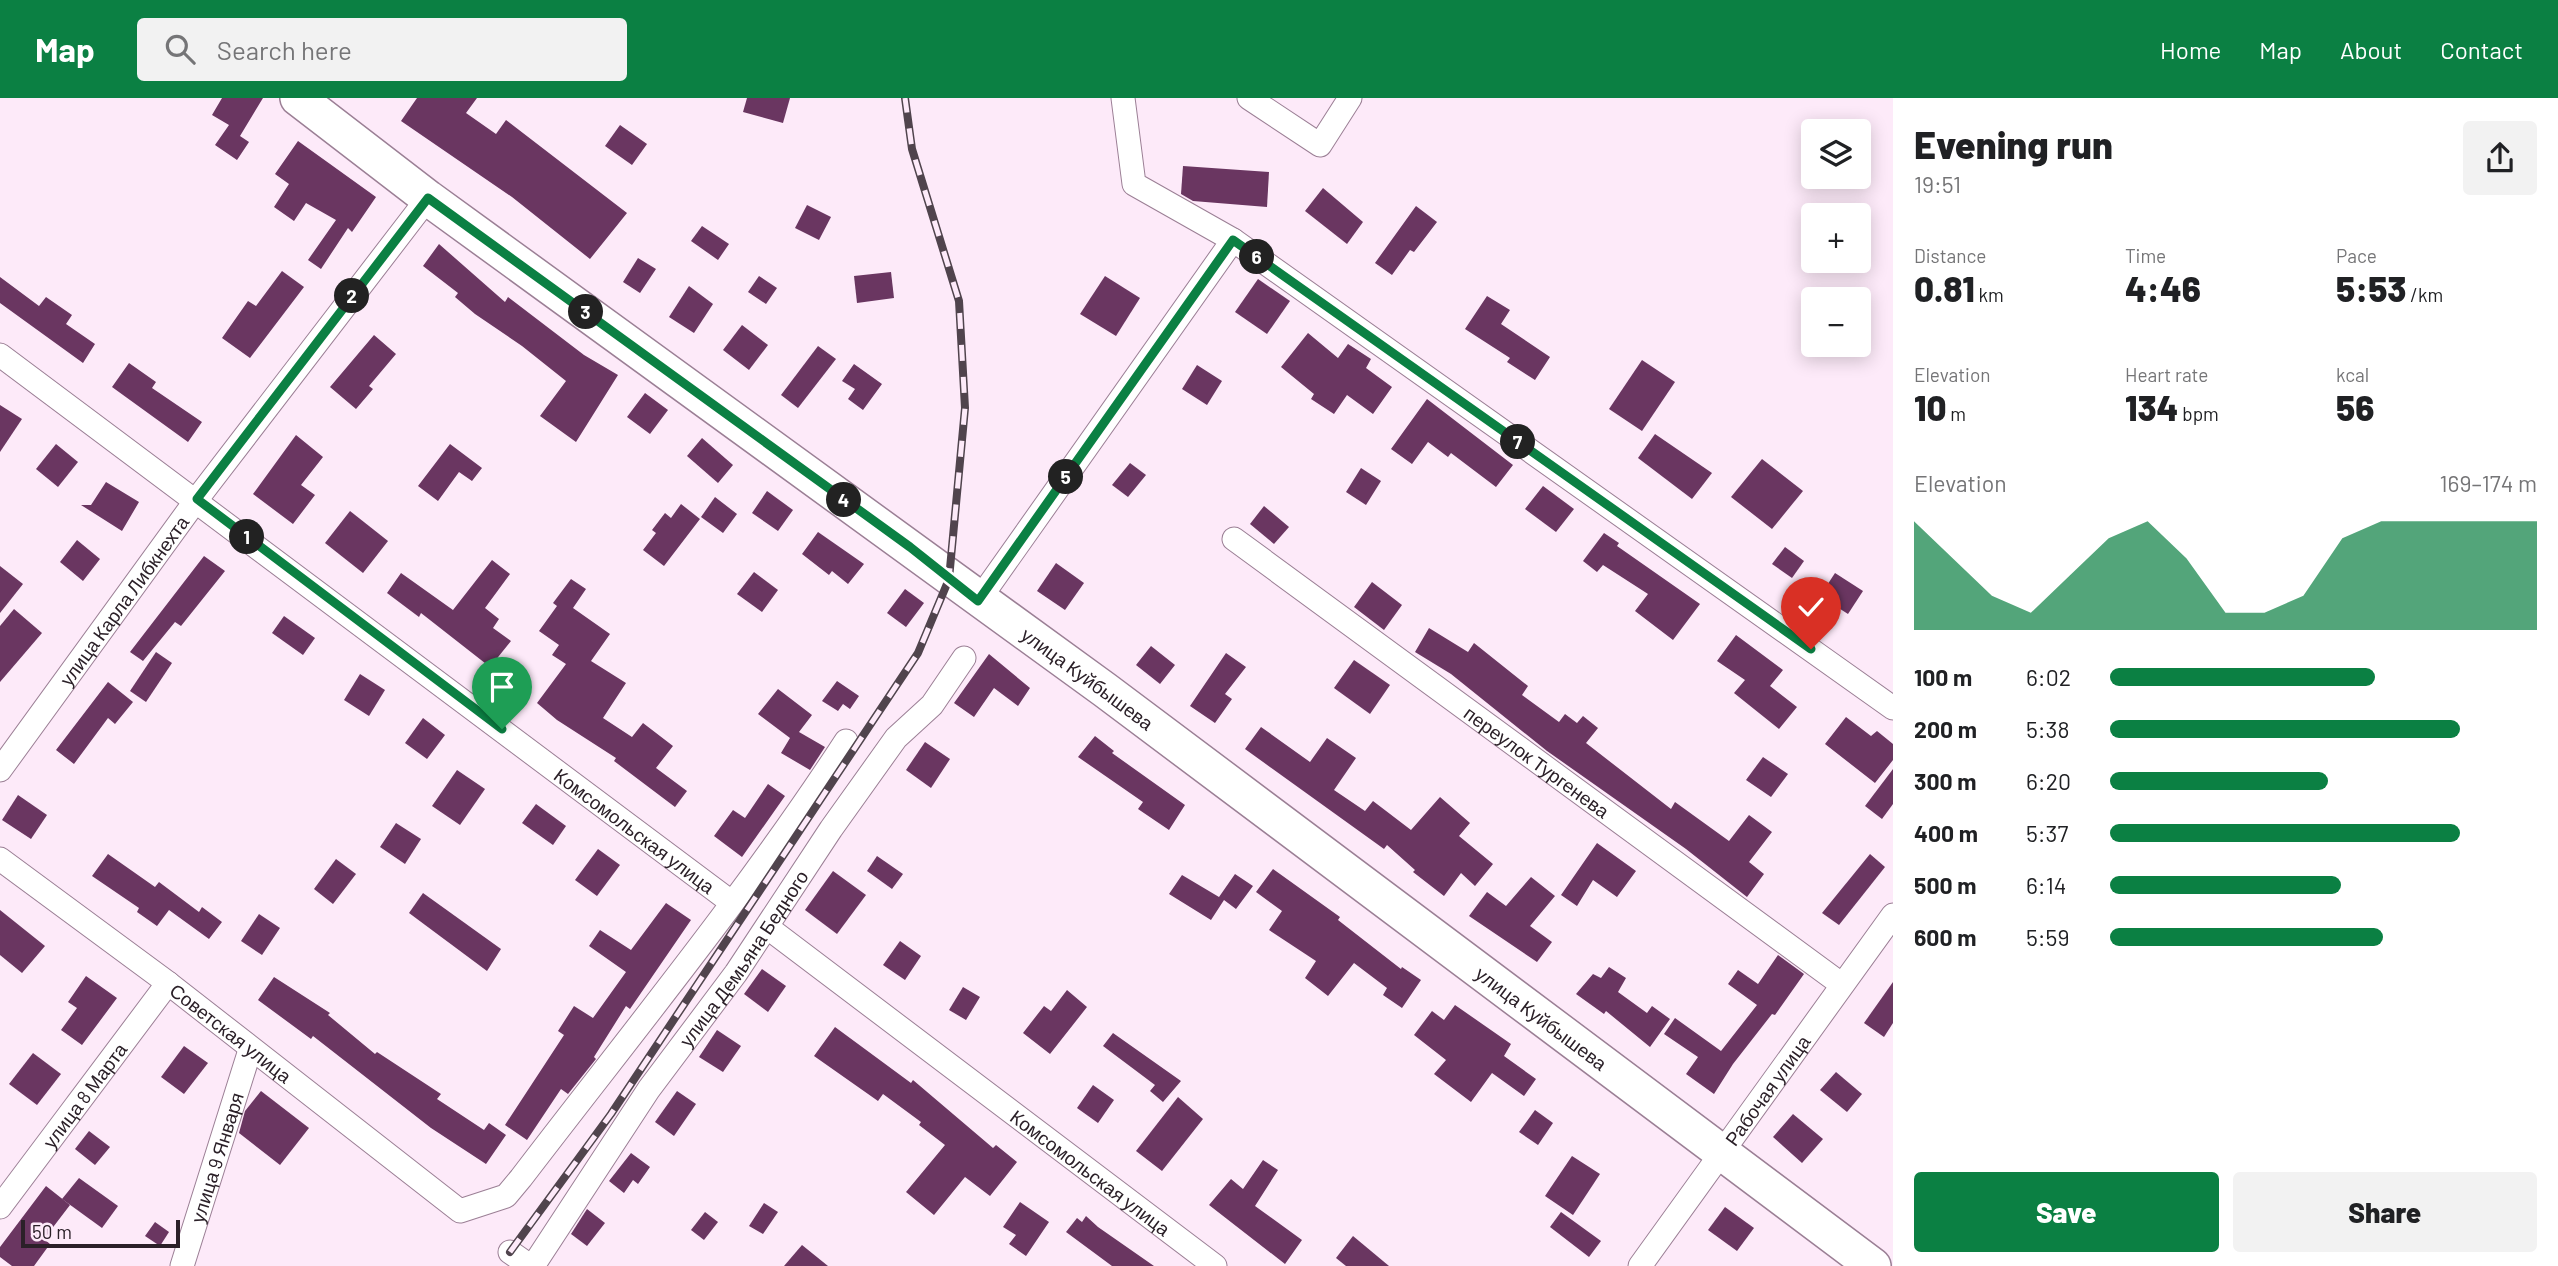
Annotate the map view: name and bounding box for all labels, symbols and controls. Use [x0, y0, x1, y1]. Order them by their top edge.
search box [137, 18, 627, 81]
text: Map [35, 29, 95, 69]
icon: search [161, 30, 199, 68]
text: Search here [217, 34, 352, 65]
text: Home [2160, 35, 2221, 64]
text: Map [2259, 35, 2302, 64]
text: About [2340, 35, 2402, 64]
text: Contact [2440, 35, 2523, 64]
map controls [1801, 119, 1871, 357]
button: layers [1801, 119, 1871, 189]
text: Evening run [1914, 121, 2113, 167]
button: share [2463, 121, 2537, 195]
text: 19:51 [1914, 170, 1961, 198]
button: + [1801, 203, 1871, 273]
pin: 6 [1240, 240, 1274, 274]
text: Distance [1914, 244, 1986, 267]
text: Time [2125, 244, 2166, 267]
text: Pace [2336, 244, 2377, 267]
text: 6 [1251, 245, 1262, 268]
text: 0.81 [1914, 267, 1975, 309]
text: 4:46 [2125, 267, 2201, 309]
text: 5:53 [2336, 267, 2407, 309]
pin: 2 [334, 278, 370, 314]
text: km [1975, 283, 2004, 306]
text: /km [2407, 283, 2443, 306]
text: 2 [346, 284, 357, 307]
button: − [1801, 287, 1871, 357]
pin: 3 [568, 294, 604, 330]
text: 3 [580, 300, 591, 323]
text: Elevation [1914, 363, 1991, 386]
text: Heart rate [2125, 363, 2208, 386]
text: kcal [2336, 363, 2369, 386]
text: 10 [1914, 386, 1946, 428]
text: 134 [2125, 386, 2178, 428]
text: 56 [2336, 386, 2374, 428]
text: m [1946, 402, 1966, 425]
text: bpm [2178, 402, 2219, 425]
pin: 7 [1500, 424, 1536, 460]
text: 7 [1513, 430, 1522, 453]
pin: 5 [1048, 460, 1084, 494]
text: 5 [1060, 465, 1071, 488]
text: Elevation [1914, 469, 2007, 497]
text: 169–174 m [2440, 469, 2537, 497]
pin: 4 [826, 482, 862, 518]
text: 4 [838, 488, 849, 511]
street label: улица Карла Либкнехта [54, 510, 193, 690]
pin: 1 [230, 520, 264, 555]
text: 1 [243, 525, 250, 548]
pin [1781, 577, 1841, 649]
icon: check [1792, 588, 1830, 626]
street label: улица Куйбышева [1017, 622, 1159, 734]
pin [472, 657, 532, 729]
text: 100 m [1914, 663, 1972, 691]
text: 6:02 [2026, 663, 2071, 691]
icon: arrive [483, 668, 521, 706]
street label: переулок Тургенева [1460, 701, 1615, 822]
text: 200 m [1914, 715, 1977, 743]
text: 5:38 [2026, 715, 2069, 743]
street label: Комсомольская улица [550, 763, 720, 898]
text: 300 m [1914, 767, 1976, 795]
text: 6:20 [2026, 767, 2071, 795]
text: 400 m [1914, 819, 1978, 847]
text: 5:37 [2026, 819, 2068, 847]
street label: улица Демьяна Бедного [674, 866, 812, 1051]
text: 500 m [1914, 871, 1976, 899]
text: 6:14 [2026, 871, 2066, 899]
text: 600 m [1914, 923, 1976, 951]
text: 5:59 [2026, 923, 2069, 951]
street label: улица Куйбышева [1472, 961, 1612, 1075]
street label: Советская улица [166, 978, 297, 1087]
street label: Рабочая улица [1719, 1030, 1815, 1150]
street label: улица 8 Марта [37, 1037, 131, 1152]
street label: улица 9 Января [185, 1089, 247, 1225]
street label: Комсомольская улица [1006, 1104, 1176, 1240]
button: Save [1914, 1172, 2219, 1252]
button: Share [2233, 1172, 2537, 1252]
scale bar [21, 1217, 180, 1249]
text: 50 m [32, 1220, 72, 1243]

